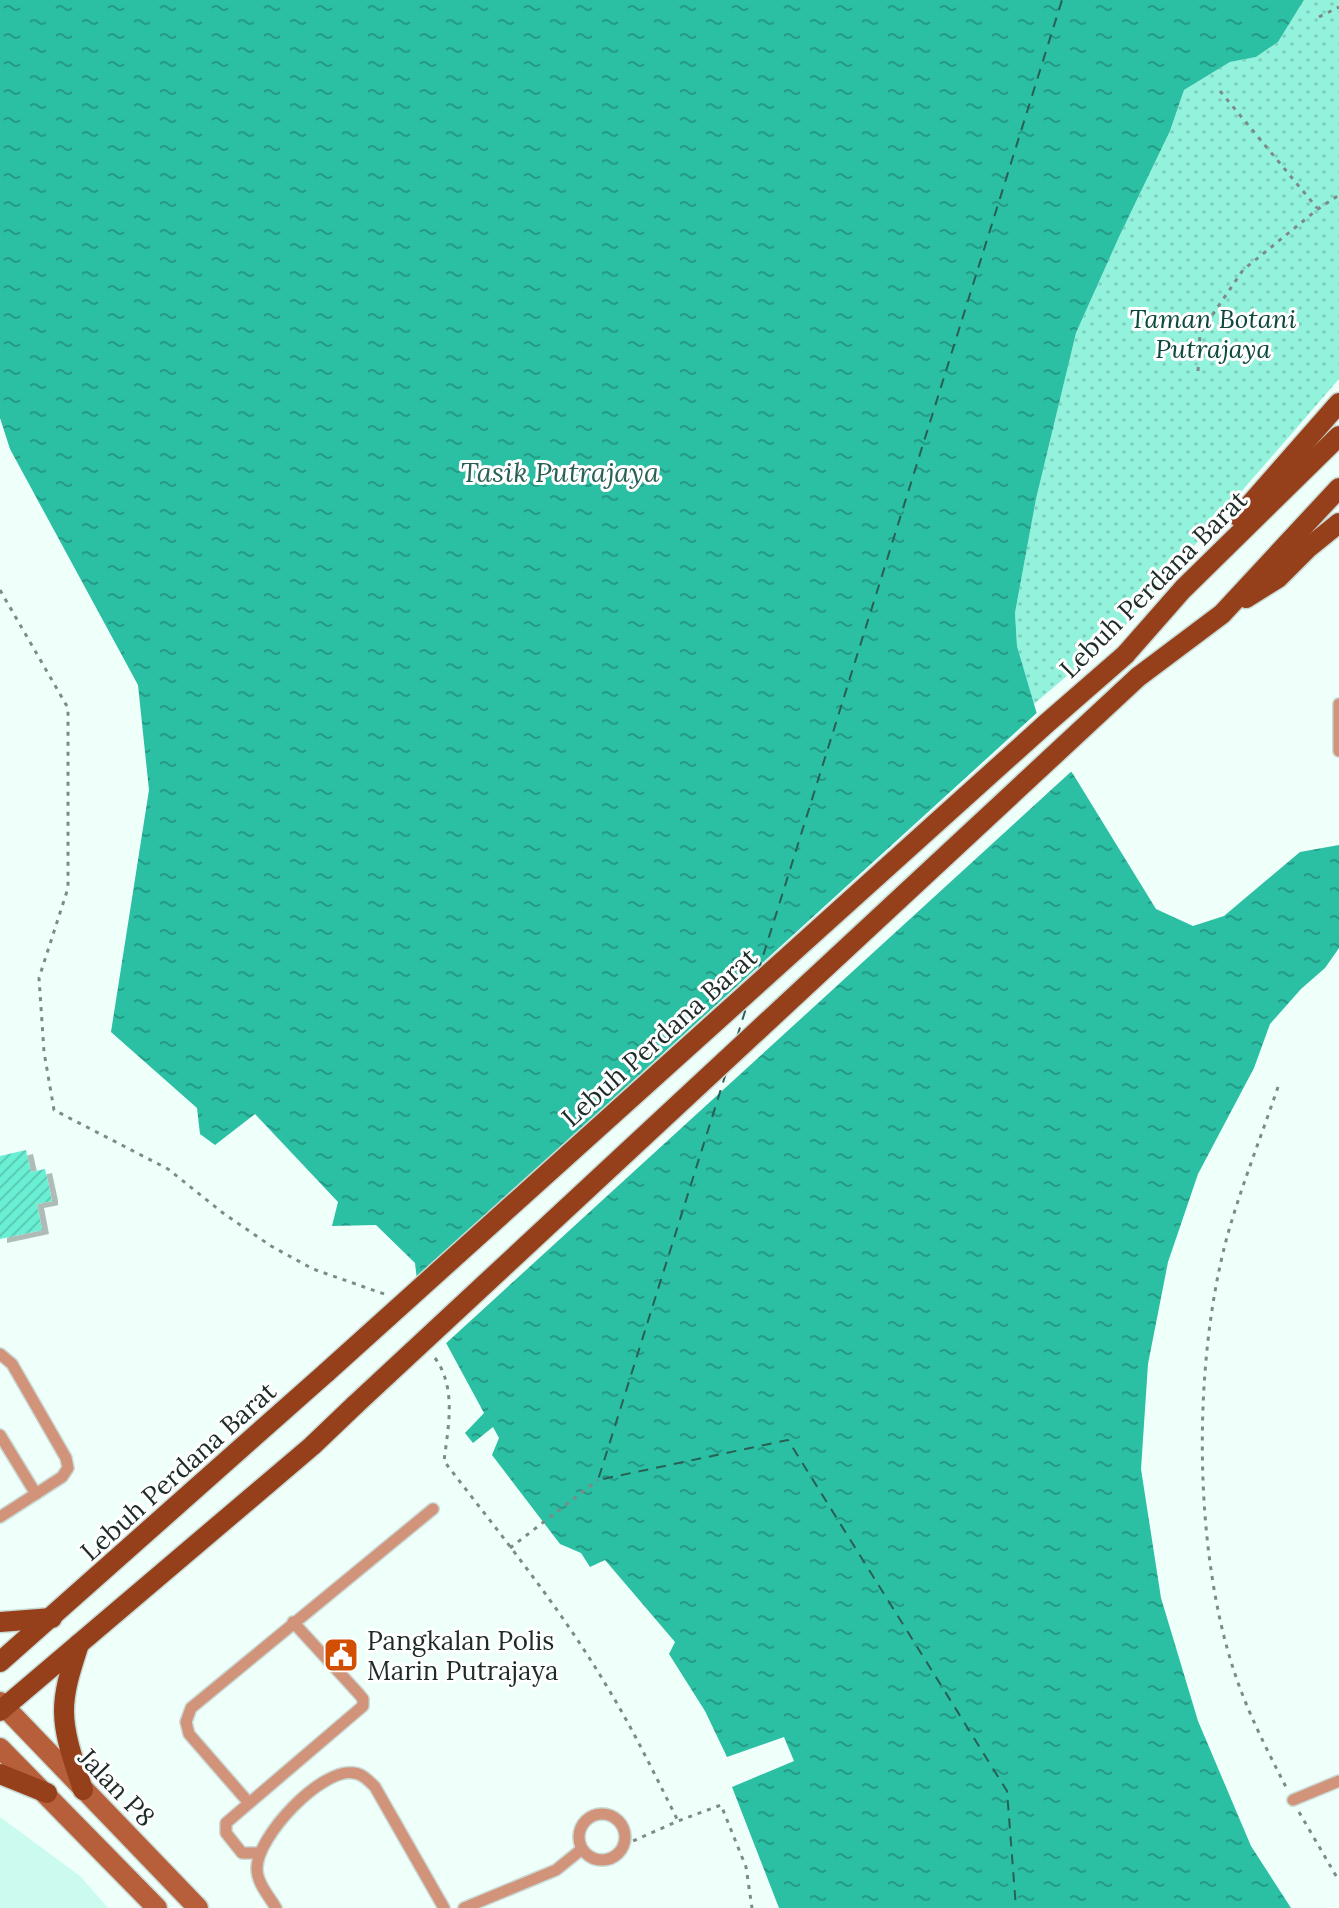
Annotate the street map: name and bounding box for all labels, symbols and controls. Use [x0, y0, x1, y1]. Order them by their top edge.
park label: Taman Botani Putrajaya [1130, 302, 1297, 365]
water label: Tasik Putrajaya [461, 454, 660, 490]
street label: Lebuh Perdana Barat [1052, 483, 1254, 685]
street label: Lebuh Perdana Barat [554, 940, 764, 1134]
street label: Lebuh Perdana Barat [73, 1374, 283, 1568]
place label: Pangkalan Polis Marin Putrajaya [367, 1624, 558, 1687]
public building icon: Pangkalan Polis Marin Putrajaya [322, 1636, 360, 1674]
street label: Jalan P8 [71, 1740, 162, 1833]

